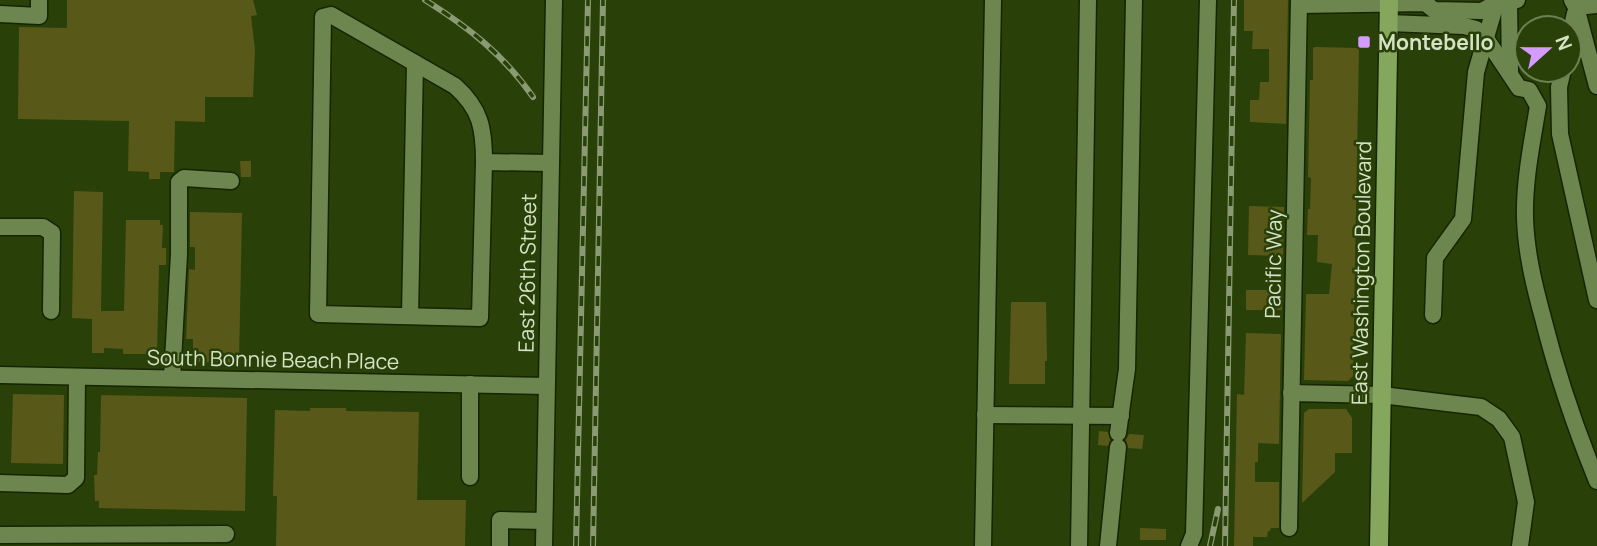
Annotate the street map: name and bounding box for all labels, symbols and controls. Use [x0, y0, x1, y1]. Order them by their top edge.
north arrow [1513, 14, 1583, 84]
place label: Montebello [1378, 28, 1494, 56]
text: N [1549, 32, 1578, 54]
marker: Montebello [1356, 34, 1372, 50]
street label: East Washington Boulevard [1345, 141, 1377, 405]
street label: East 26th Street [512, 193, 542, 353]
street label: Pacific Way [1258, 209, 1288, 319]
street label: South Bonnie Beach Place [147, 343, 399, 375]

